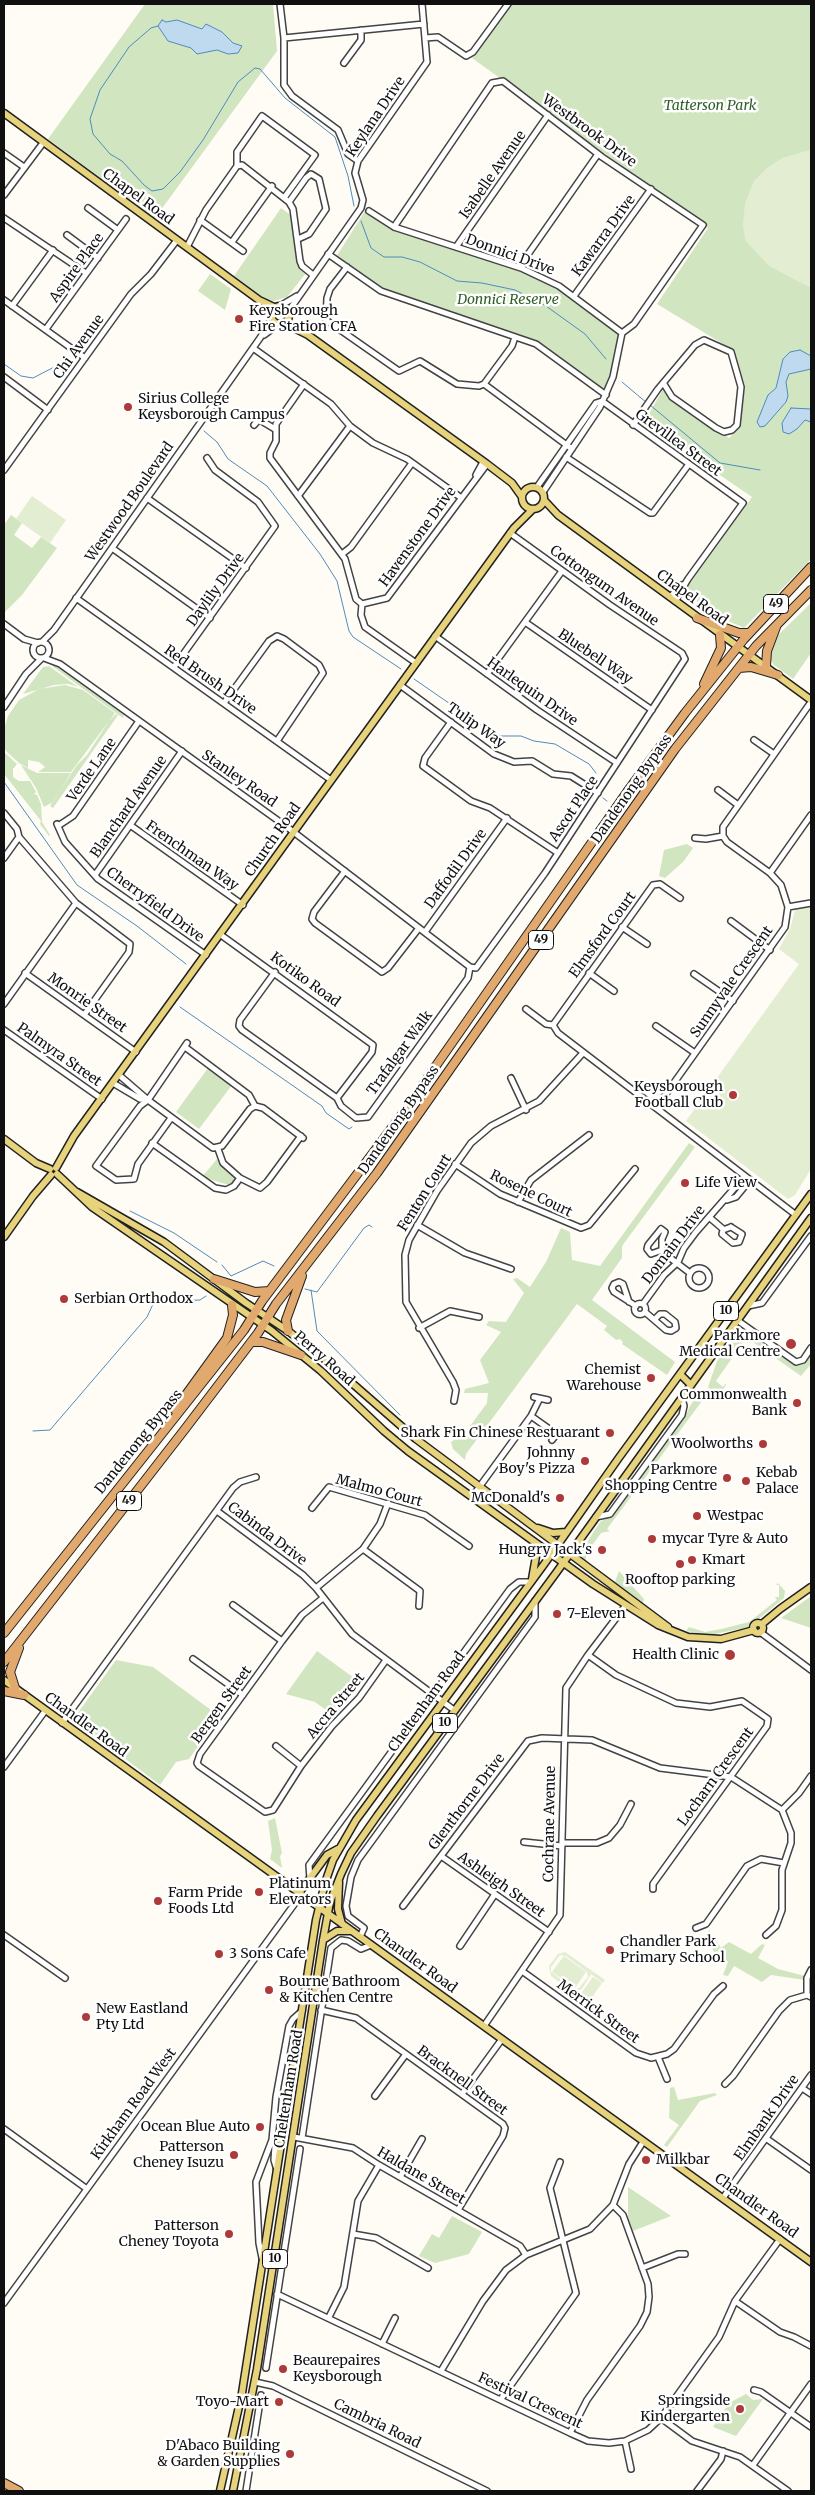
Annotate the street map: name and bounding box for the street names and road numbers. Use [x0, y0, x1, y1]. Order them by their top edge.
street label: Keylana Drive [343, 74, 409, 160]
street label: Westbrook Drive [539, 91, 639, 171]
street label: Isabelle Avenue [456, 128, 530, 222]
street label: Chapel Road [99, 166, 177, 228]
street label: Kawarra Drive [569, 192, 639, 280]
street label: Aspire Place [46, 230, 108, 306]
street label: Donnici Drive [463, 231, 557, 279]
street label: Chi Avenue [50, 312, 108, 382]
street label: Grevillea Street [632, 406, 724, 480]
street label: Westwood Boulevard [82, 439, 178, 565]
street label: Havenstone Drive [376, 484, 460, 590]
street label: Cottongum Avenue [546, 542, 662, 630]
street label: Daylily Drive [184, 550, 248, 630]
street label: Chapel Road [653, 567, 731, 629]
road number: 49 [764, 594, 788, 614]
street label: Bluebell Way [555, 626, 635, 688]
street label: Red Brush Drive [161, 642, 259, 718]
street label: Harlequin Drive [483, 654, 581, 730]
street label: Tulip Way [443, 700, 509, 752]
street label: Dandenong Bypass [588, 731, 676, 847]
street label: Verde Lane [64, 735, 120, 805]
street label: Stanley Road [198, 747, 280, 811]
street label: Blanchard Avenue [87, 753, 171, 861]
street label: Ascot Place [546, 773, 602, 845]
street label: Church Road [241, 800, 305, 880]
street label: Frenchman Way [142, 818, 242, 894]
street label: Daffodil Drive [422, 826, 490, 912]
street label: Cherryfield Drive [103, 864, 207, 946]
street label: Elmsford Court [566, 889, 640, 981]
street label: Sunnyvale Crescent [687, 923, 777, 1041]
road number: 49 [528, 930, 554, 950]
street label: Kotiko Road [267, 949, 343, 1011]
street label: Monrie Street [44, 970, 130, 1036]
street label: Trafalgar Walk [364, 1008, 436, 1098]
street label: Palmyra Street [13, 1020, 105, 1090]
street label: Dandenong Bypass [355, 1062, 443, 1178]
street label: Fenton Court [395, 1151, 455, 1235]
street label: Rosene Court [487, 1167, 575, 1221]
street label: Domain Drive [639, 1202, 709, 1288]
road number: 10 [714, 1302, 738, 1320]
street label: Perry Road [290, 1328, 358, 1390]
street label: Dandenong Bypass [92, 1387, 186, 1497]
street label: Malmo Court [334, 1471, 424, 1511]
road number: 49 [116, 1492, 142, 1510]
street label: Cabinda Drive [224, 1499, 310, 1569]
street label: Cheltenham Road [385, 1649, 469, 1755]
street label: Bergen Street [188, 1663, 256, 1747]
street label: Accra Street [304, 1670, 368, 1742]
street label: Chandler Road [41, 1689, 131, 1761]
road number: 10 [432, 1714, 458, 1732]
street label: Locharn Crescent [675, 1724, 757, 1830]
street label: Glenthorne Drive [425, 1751, 509, 1853]
street label: Cochrane Avenue [541, 1766, 559, 1882]
street label: Ashleigh Street [454, 1849, 548, 1921]
street label: Chandler Road [370, 1925, 460, 1997]
street label: Merrick Street [554, 1977, 642, 2047]
street label: Cheltenham Road [271, 2029, 307, 2149]
street label: Bracknell Street [414, 2043, 510, 2119]
street label: Kirkham Road West [88, 2045, 180, 2163]
street label: Elmbank Drive [731, 2072, 803, 2164]
street label: Haldane Street [374, 2144, 468, 2208]
street label: Chandler Road [711, 2170, 801, 2242]
road number: 10 [262, 2250, 288, 2268]
street label: Festival Crescent [475, 2369, 585, 2433]
street label: Cambria Road [331, 2396, 423, 2452]

